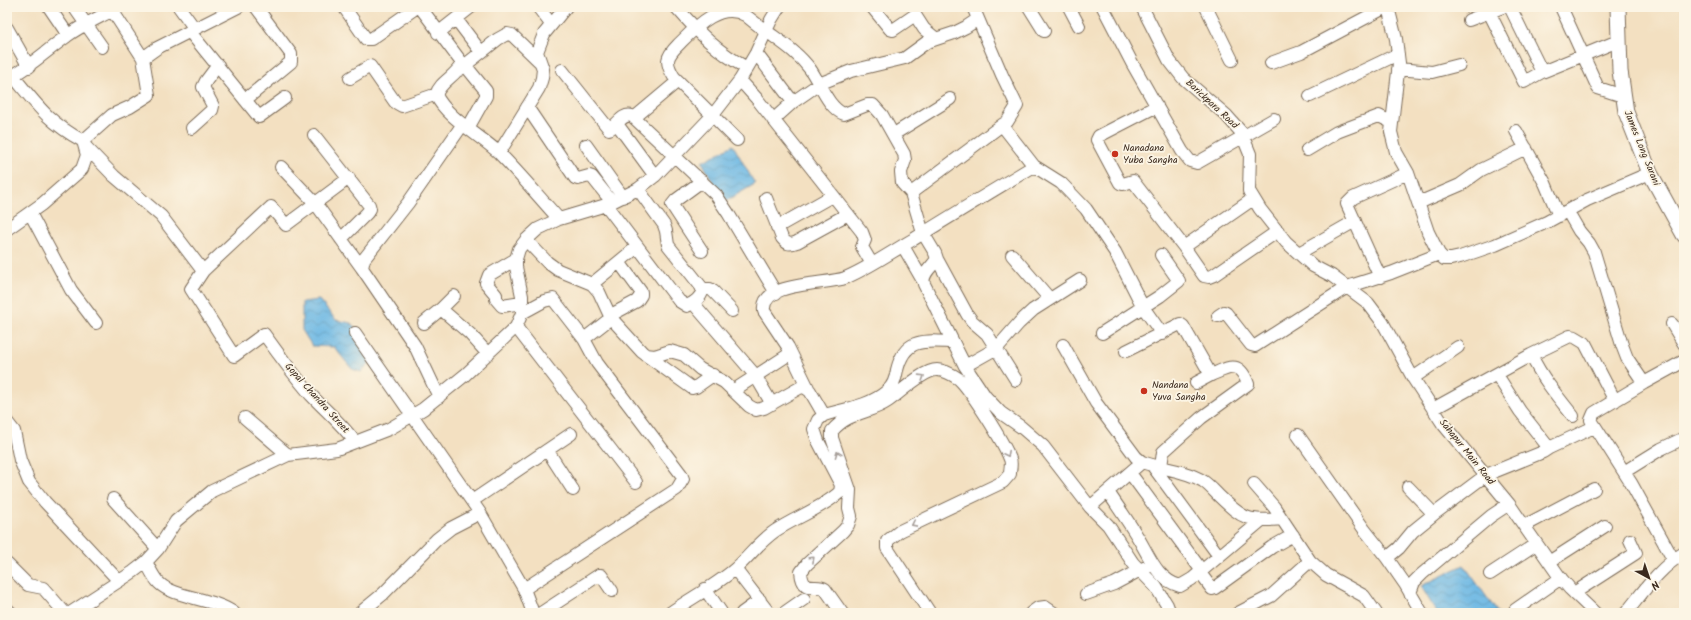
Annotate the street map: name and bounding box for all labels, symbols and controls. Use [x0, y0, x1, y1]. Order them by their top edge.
street label: Barickpara Road [1182, 75, 1243, 134]
street label: James Long Sarani [1620, 108, 1665, 189]
place label: Nanadana Yuba Sangha [1123, 140, 1178, 168]
marker: Nanadana Yuba Sangha [1110, 149, 1120, 159]
street label: Gopal Chandra Street [281, 359, 353, 437]
one-way arrow [918, 374, 925, 381]
place label: Nandana Yuva Sangha [1152, 377, 1206, 405]
marker: Nandana Yuva Sangha [1139, 386, 1149, 396]
street label: Sahapur Main Road [1435, 415, 1499, 489]
one-way arrow [835, 450, 843, 457]
one-way arrow [1003, 450, 1010, 457]
one-way arrow [911, 519, 918, 527]
one-way arrow [807, 557, 815, 564]
north arrow [1629, 558, 1669, 598]
text: N [1646, 576, 1663, 594]

